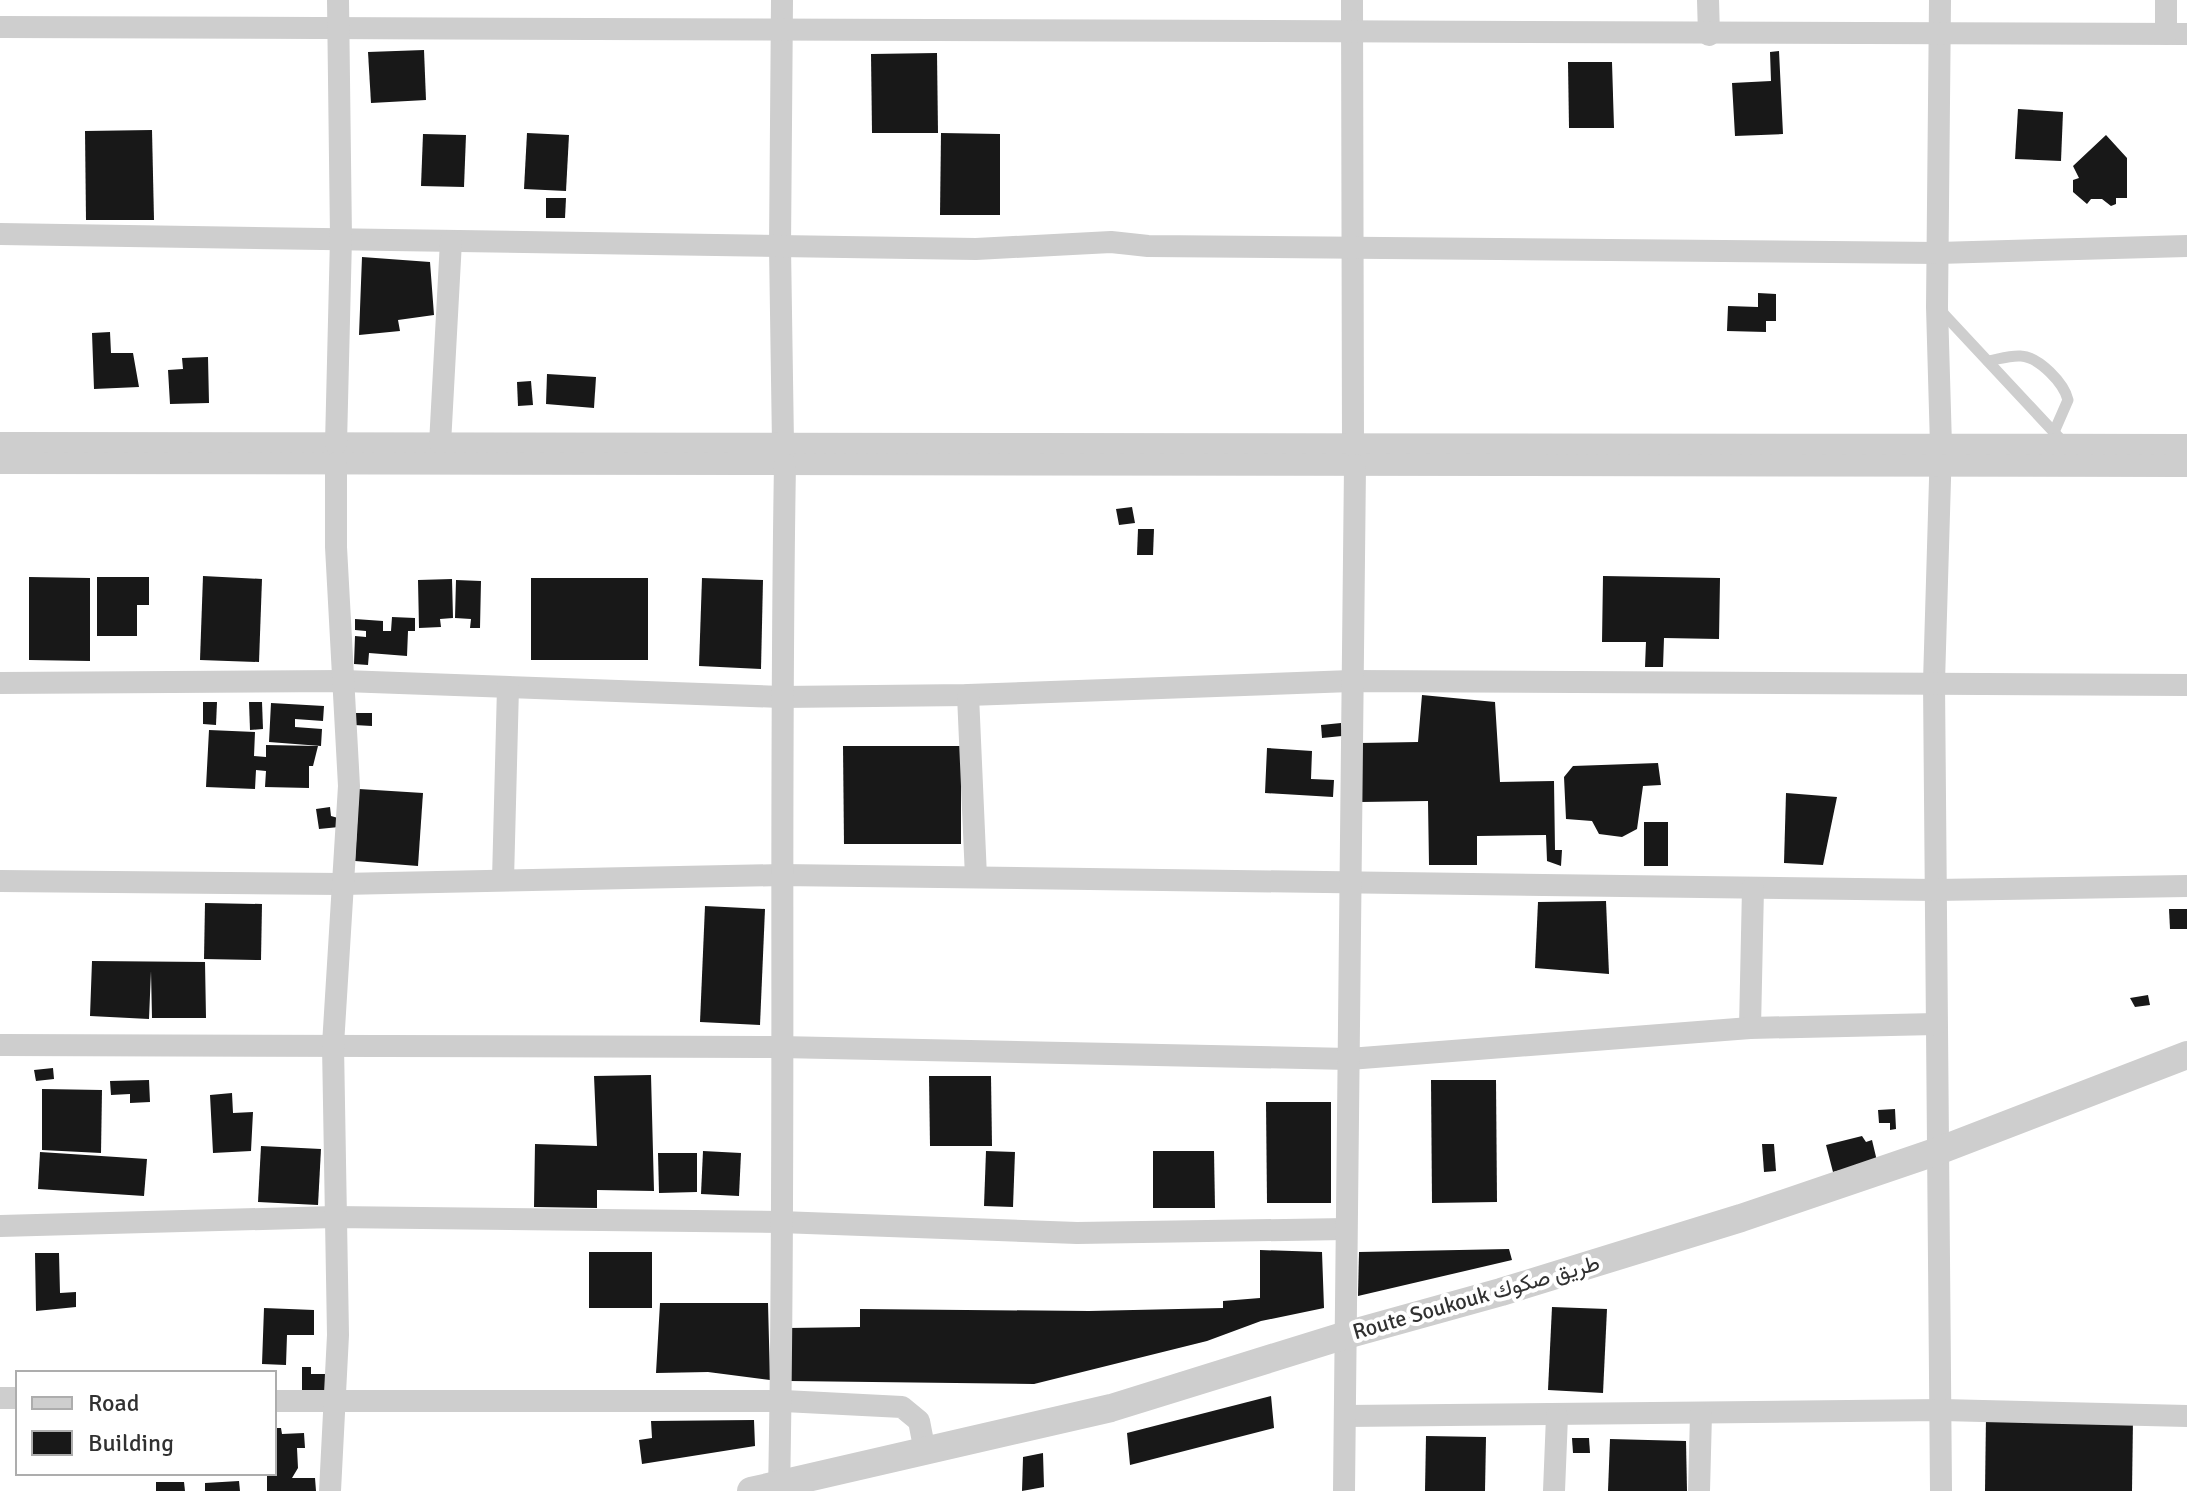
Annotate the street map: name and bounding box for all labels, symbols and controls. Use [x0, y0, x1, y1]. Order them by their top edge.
street label: Route Soukouk طريق صكوك [1349, 1249, 1603, 1345]
legend [16, 1371, 276, 1475]
text: Road [88, 1388, 139, 1418]
text: Building [88, 1428, 174, 1458]

